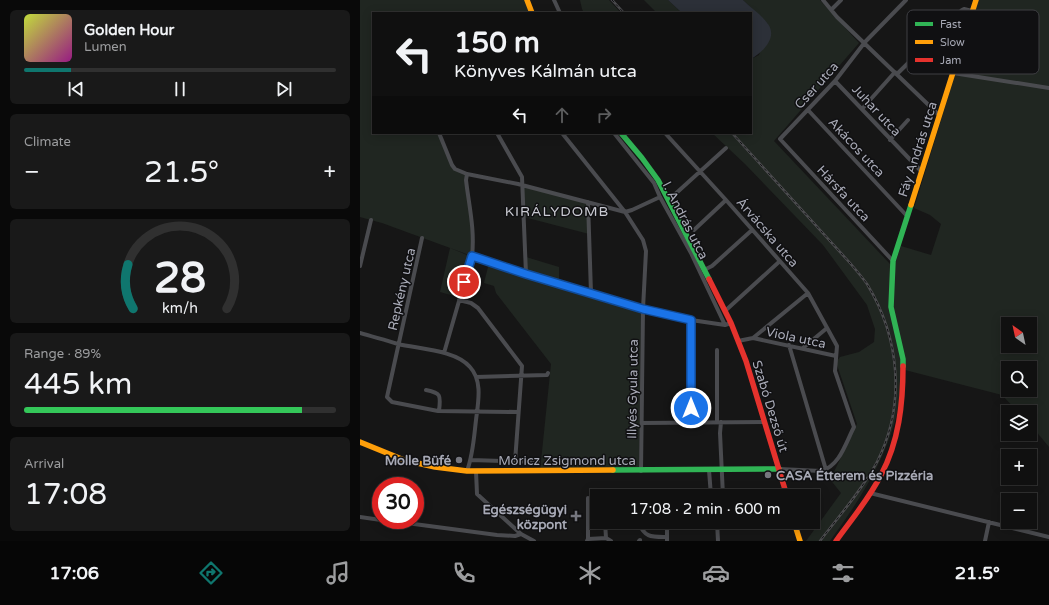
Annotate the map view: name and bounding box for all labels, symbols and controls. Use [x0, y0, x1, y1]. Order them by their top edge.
legend [907, 10, 1039, 74]
text: Fast [940, 18, 961, 31]
text: Golden Hour [84, 21, 174, 39]
text: 150 m [454, 26, 540, 60]
icon: left [388, 28, 440, 80]
text: Slow [940, 36, 965, 49]
text: Lumen [84, 39, 127, 55]
text: Jam [940, 54, 961, 67]
street label: Cser utca [791, 59, 842, 113]
text: Könyves Kálmán utca [454, 60, 637, 82]
icon: previous [65, 78, 87, 100]
icon: pause [169, 78, 191, 100]
icon: next [273, 78, 295, 100]
street label: Juhar utca [848, 82, 904, 140]
street label: Fáy András utca [895, 100, 941, 199]
icon: left [509, 104, 531, 126]
icon: ahead [551, 104, 573, 126]
icon: right [593, 104, 615, 126]
street label: Akácos utca [825, 115, 888, 181]
text: Climate [24, 134, 71, 150]
text: 21.5° [144, 154, 219, 191]
text: − [24, 159, 40, 185]
text: + [324, 159, 336, 185]
street label: Hársfa utca [813, 162, 873, 225]
street label: I. András utca [659, 179, 712, 262]
street label: Árvácska utca [733, 195, 802, 271]
district label: KIRÁLYDOMB [505, 203, 609, 220]
street label: Repkény utca [385, 246, 419, 332]
text: 28 [154, 253, 206, 303]
pin [447, 265, 481, 299]
icon: arrive [453, 271, 475, 293]
text: km/h [162, 299, 198, 316]
north arrow [1001, 317, 1037, 353]
map controls [1001, 317, 1037, 529]
street label: Viola utca [764, 324, 827, 352]
street label: Illyés Gyula utca [624, 339, 642, 439]
text: Range · 89% [24, 346, 101, 362]
street label: Szabó Dezső út [749, 359, 792, 454]
button: search [1001, 361, 1037, 397]
text: 445 km [24, 366, 132, 403]
position arrow [670, 387, 712, 429]
button: layers [1001, 405, 1037, 441]
button: + [1001, 449, 1037, 485]
place label: Molle Büfé [385, 453, 452, 469]
street label: Móricz Zsigmond utca [498, 453, 636, 469]
marker: Molle Büfé [454, 455, 464, 465]
text: Arrival [24, 456, 64, 472]
place label: CASA Étterem és Pizzéria [776, 467, 933, 484]
marker: CASA Étterem és Pizzéria [763, 470, 773, 480]
text: 17:08 [24, 476, 107, 513]
speed limit sign: 30 [372, 477, 424, 529]
button: − [1001, 493, 1037, 529]
text: 17:08 · 2 min · 600 m [630, 500, 780, 518]
place label: Egészségügyi központ [482, 502, 567, 533]
marker: Egészségügyi központ [570, 510, 582, 522]
icon: directions [197, 559, 225, 587]
icon: music [324, 559, 352, 587]
icon: phone [450, 559, 478, 587]
icon: climate [576, 559, 604, 587]
icon: car [702, 559, 730, 587]
icon: filters [829, 559, 857, 587]
text: 17:06 [49, 562, 99, 584]
text: 21.5° [955, 562, 1000, 584]

